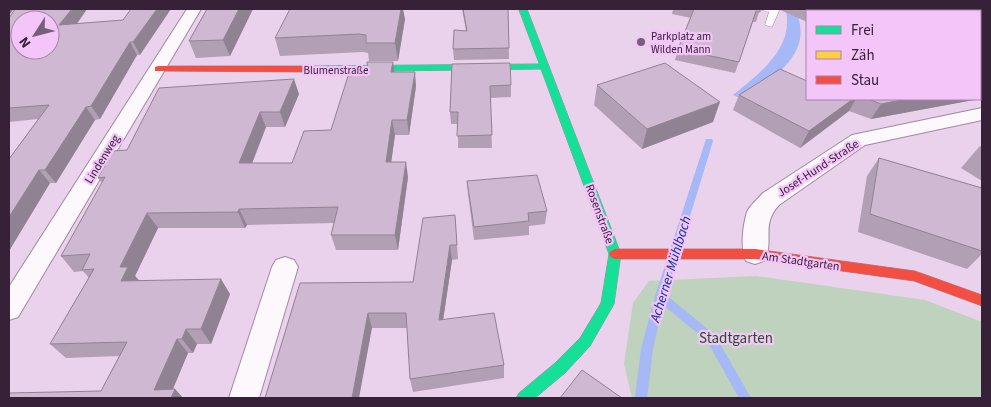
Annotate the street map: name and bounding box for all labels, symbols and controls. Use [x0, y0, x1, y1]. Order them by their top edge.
north arrow [10, 10, 60, 60]
legend [806, 10, 981, 100]
text: Frei [851, 20, 874, 41]
place label: Parkplatz am Wilden Mann [651, 29, 711, 57]
text: N [14, 32, 36, 52]
marker: Parkplatz am Wilden Mann [635, 36, 647, 48]
text: Zäh [851, 45, 875, 66]
street label: Blumenstraße [304, 63, 369, 78]
text: Stau [851, 70, 879, 91]
street label: Lindenweg [81, 131, 124, 187]
street label: Josef-Hund-Straße [774, 136, 862, 201]
street label: Rosenstraße [581, 182, 618, 246]
water label: Acherner Mühlbach [645, 214, 697, 326]
street label: Am Stadtgarten [761, 248, 841, 275]
park label: Stadtgarten [699, 328, 773, 349]

